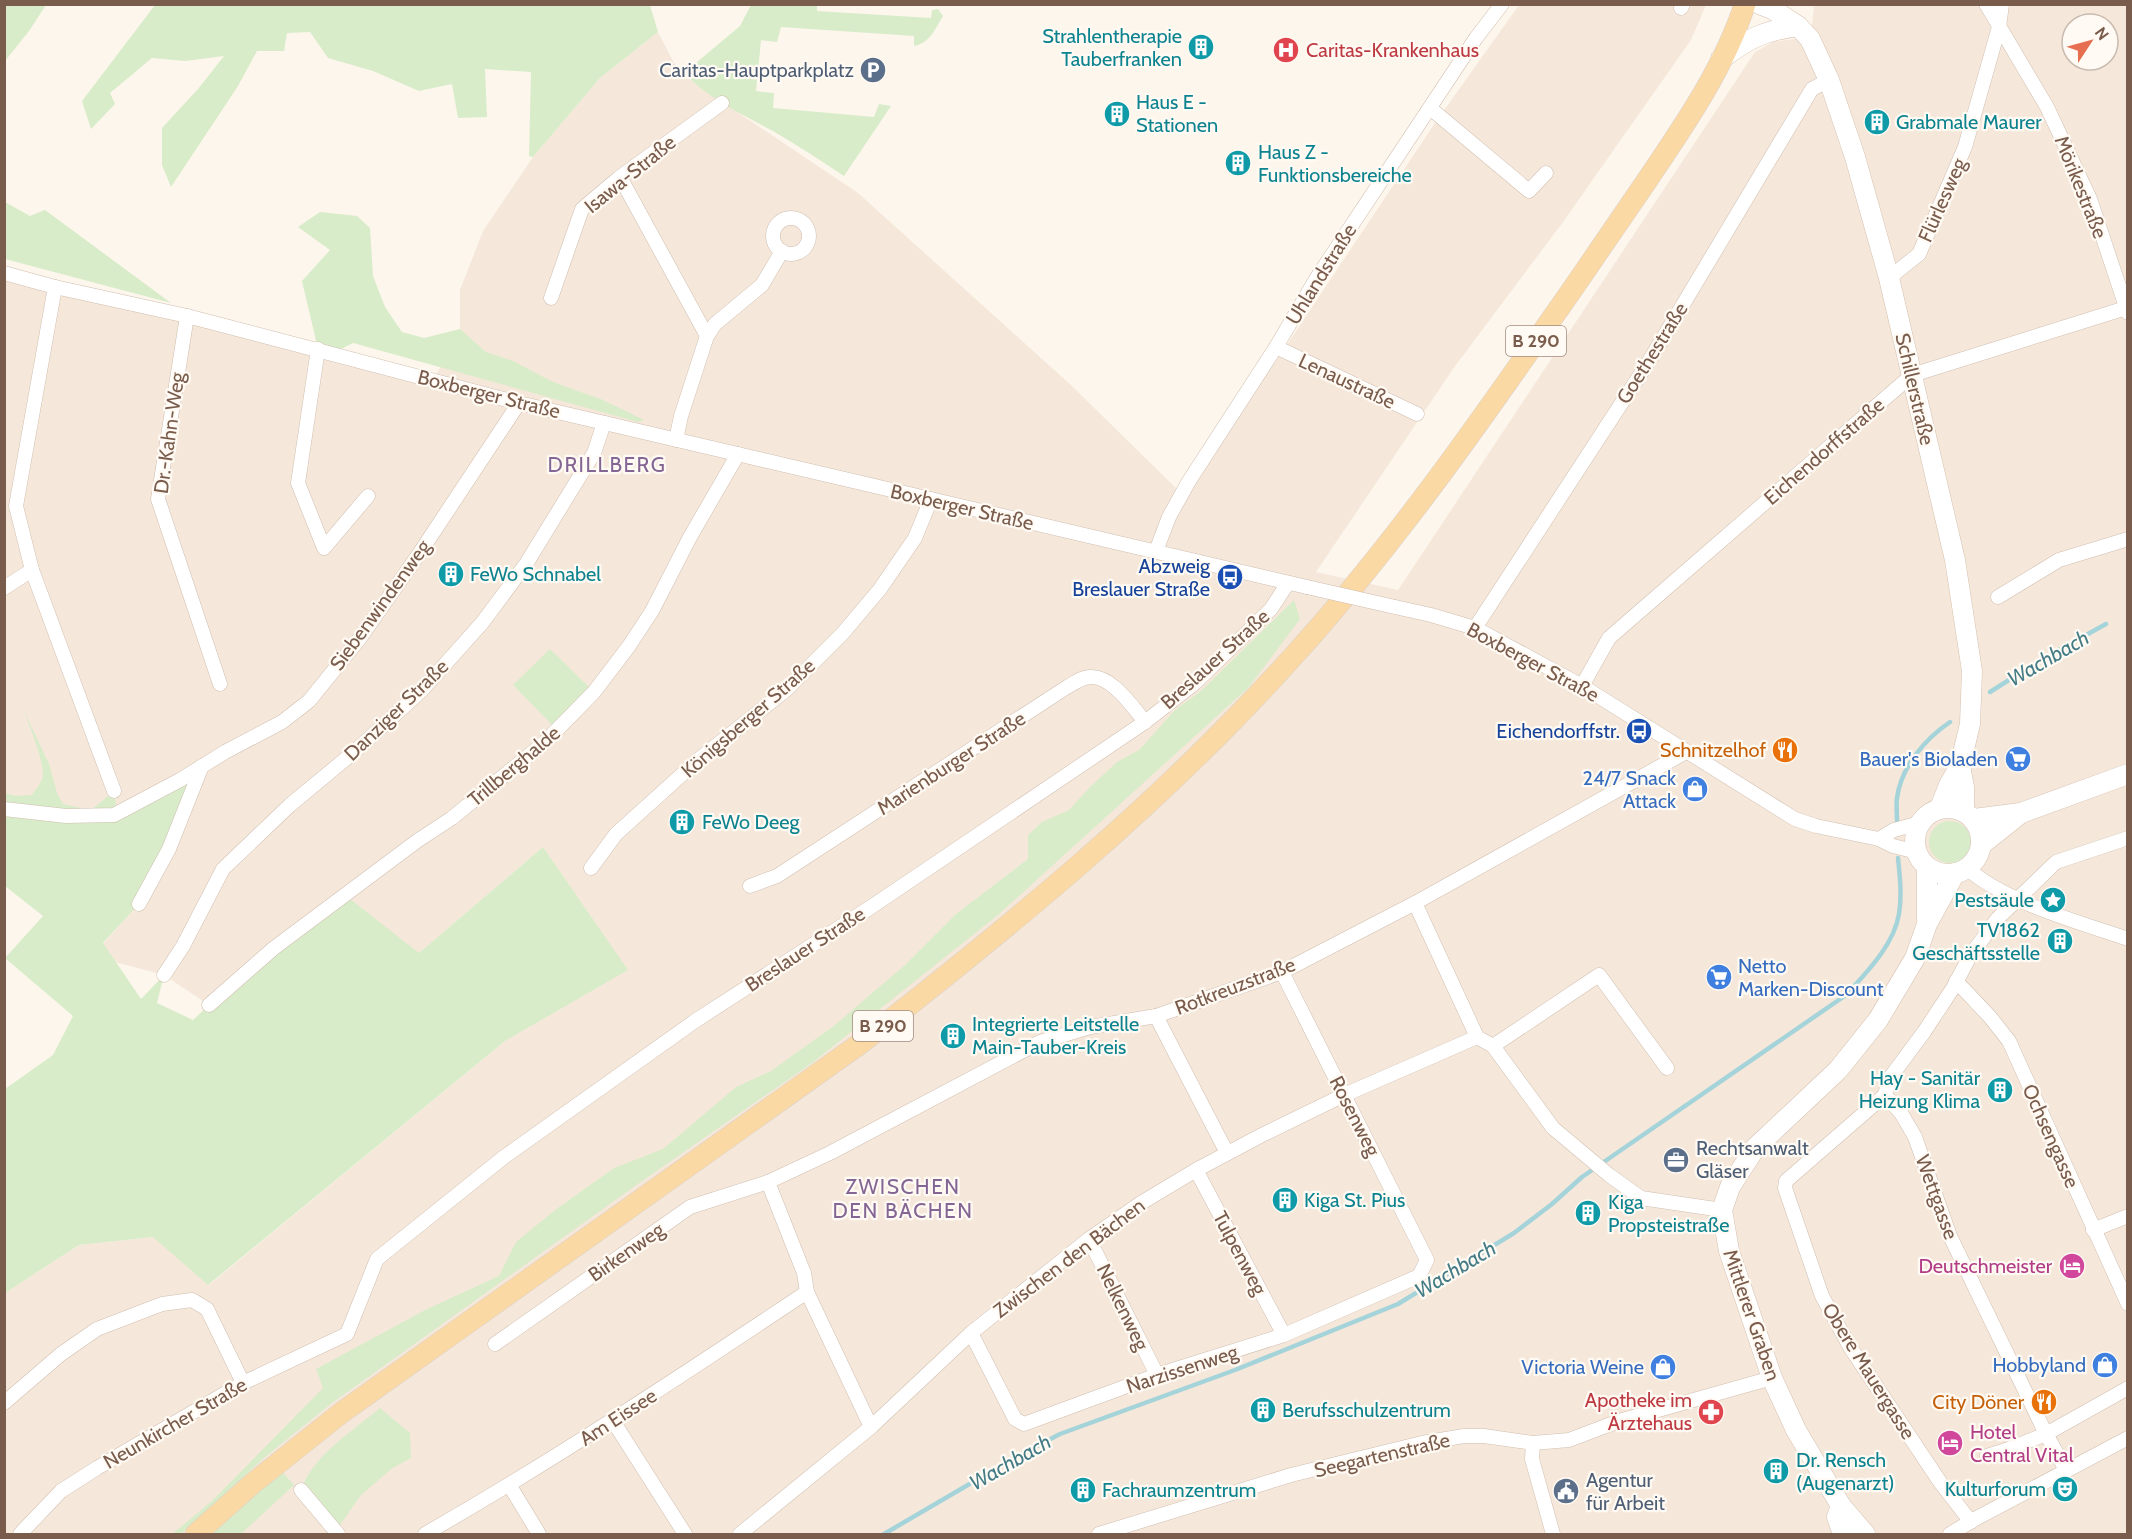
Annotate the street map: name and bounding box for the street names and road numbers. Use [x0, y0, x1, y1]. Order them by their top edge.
street label: Isawa-Straße [580, 130, 680, 218]
street label: Mörikestraße [2049, 132, 2113, 242]
street label: Flürlesweg [1913, 153, 1972, 246]
street label: Uhlandstraße [1281, 219, 1361, 329]
street label: Goethestraße [1611, 298, 1693, 408]
road number: B 290 [1506, 326, 1566, 356]
street label: Schillerstraße [1890, 331, 1940, 447]
street label: Lenaustraße [1295, 348, 1399, 414]
street label: Boxberger Straße [415, 365, 563, 423]
street label: Dr.-Kahn-Weg [149, 370, 190, 495]
street label: Eichendorffstraße [1759, 392, 1889, 510]
street label: Boxberger Straße [888, 479, 1036, 535]
street label: Siebenwindenweg [325, 534, 436, 675]
street label: Breslauer Straße [1156, 604, 1274, 714]
street label: Boxberger Straße [1463, 617, 1603, 707]
street label: Königsberger Straße [676, 653, 820, 783]
street label: Danziger Straße [339, 654, 453, 766]
street label: Marienburger Straße [872, 706, 1030, 820]
street label: Trillberghalde [463, 721, 565, 811]
street label: Breslauer Straße [741, 901, 869, 997]
street label: Rotkreuzstraße [1171, 952, 1299, 1020]
road number: B 290 [853, 1011, 913, 1041]
street label: Rosenweg [1325, 1072, 1386, 1161]
street label: Ochsengasse [2017, 1080, 2085, 1192]
street label: Wettgasse [1911, 1151, 1963, 1243]
street label: Zwischen den Bächen [989, 1193, 1149, 1323]
street label: Tulpenweg [1208, 1207, 1272, 1300]
street label: Birkenweg [584, 1217, 669, 1287]
street label: Mittlerer Graben [1718, 1246, 1786, 1384]
street label: Nelkenweg [1092, 1260, 1155, 1355]
street label: Obere Mauergasse [1817, 1298, 1921, 1444]
street label: Narzissenweg [1123, 1339, 1242, 1398]
street label: Neunkircher Straße [99, 1372, 251, 1474]
street label: Am Eissee [575, 1383, 661, 1451]
street label: Seegartenstraße [1312, 1428, 1452, 1482]

